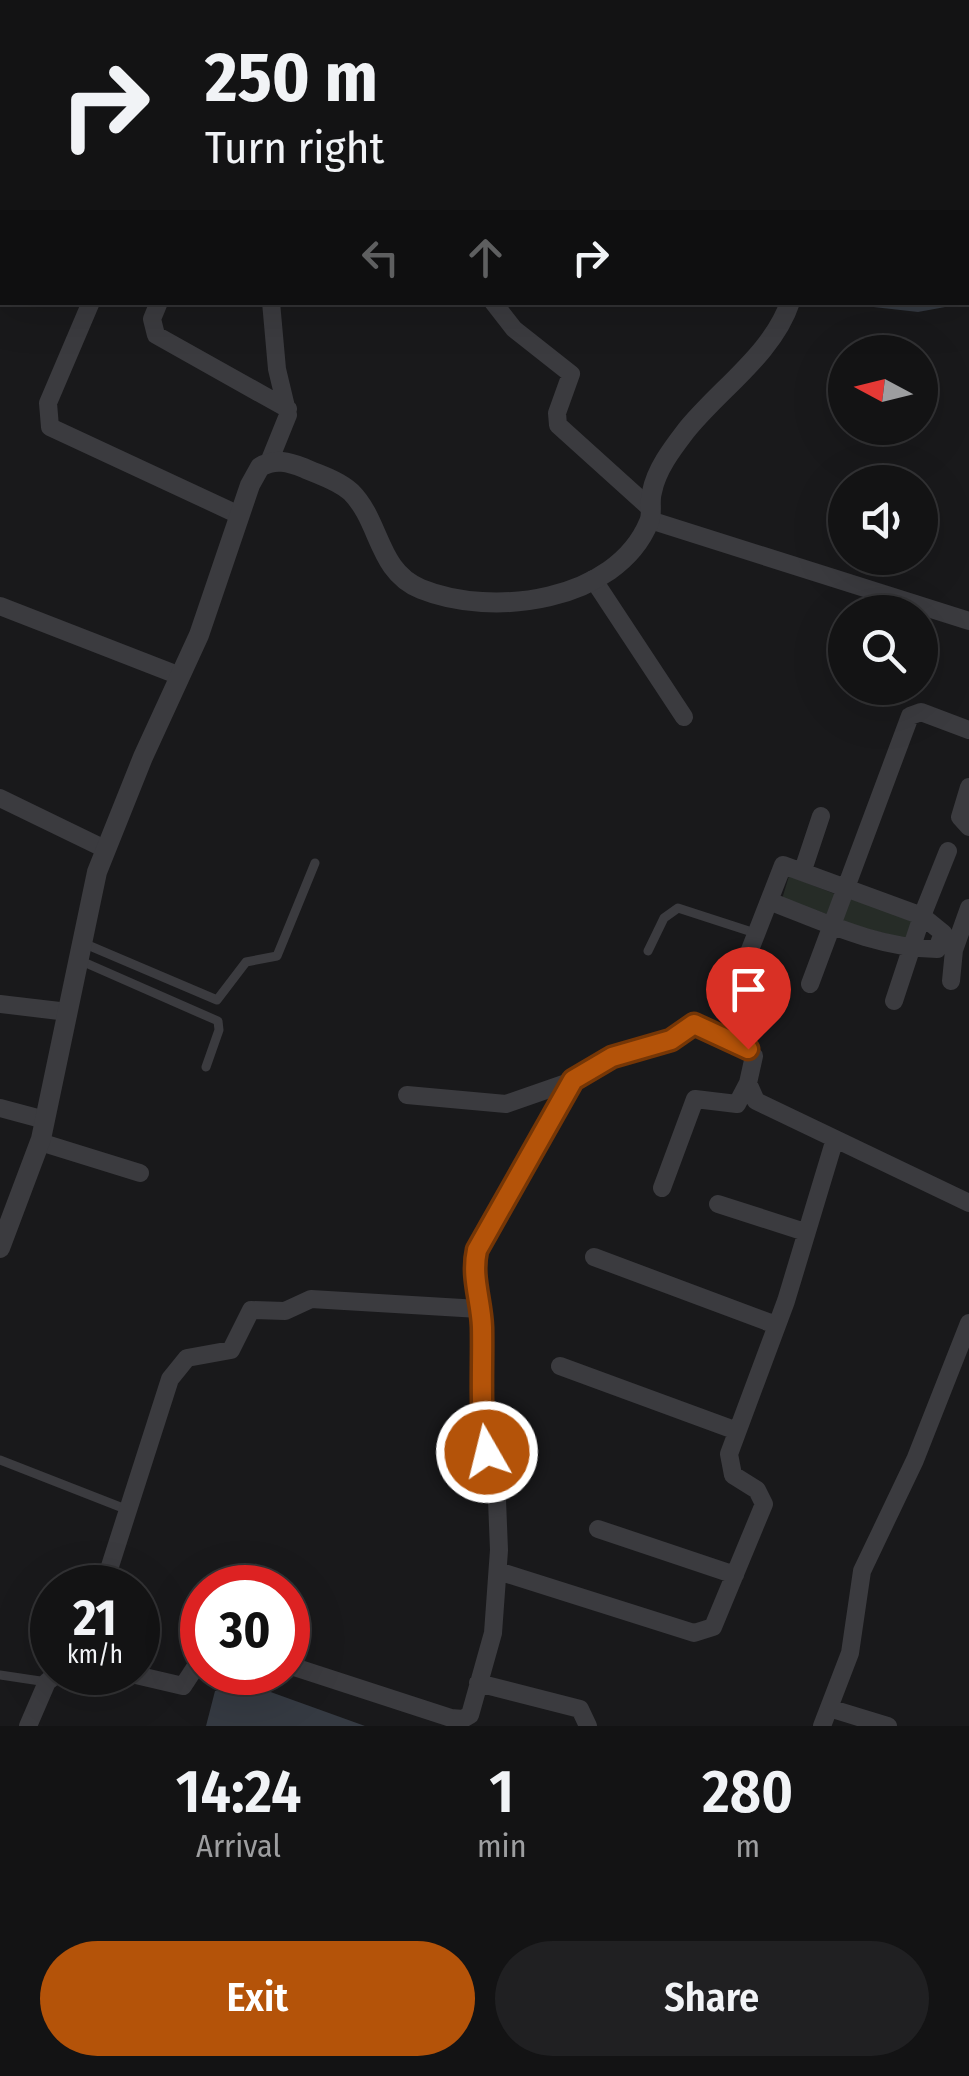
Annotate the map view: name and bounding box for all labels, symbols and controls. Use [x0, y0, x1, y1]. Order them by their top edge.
text: 250 m [205, 36, 378, 120]
icon: right [40, 40, 170, 170]
text: Turn right [205, 121, 384, 175]
icon: left [353, 230, 408, 285]
icon: ahead [458, 230, 513, 285]
icon: right [563, 230, 618, 285]
north arrow [828, 335, 938, 445]
map controls [828, 335, 938, 705]
button: sound [828, 465, 938, 575]
button: search [828, 595, 938, 705]
pin [706, 947, 791, 1050]
icon: arrive [721, 962, 776, 1017]
position arrow [435, 1400, 539, 1504]
speed limit sign: 30 [180, 1565, 310, 1695]
text: 21 [73, 1588, 117, 1648]
text: km/h [67, 1640, 123, 1670]
text: 14:24 [176, 1756, 301, 1828]
text: 1 [489, 1756, 514, 1828]
text: 280 [702, 1756, 793, 1828]
text: Arrival [196, 1827, 281, 1865]
text: min [477, 1827, 527, 1865]
text: m [735, 1827, 760, 1865]
button: Exit [40, 1941, 475, 2056]
button: Share [495, 1941, 929, 2056]

